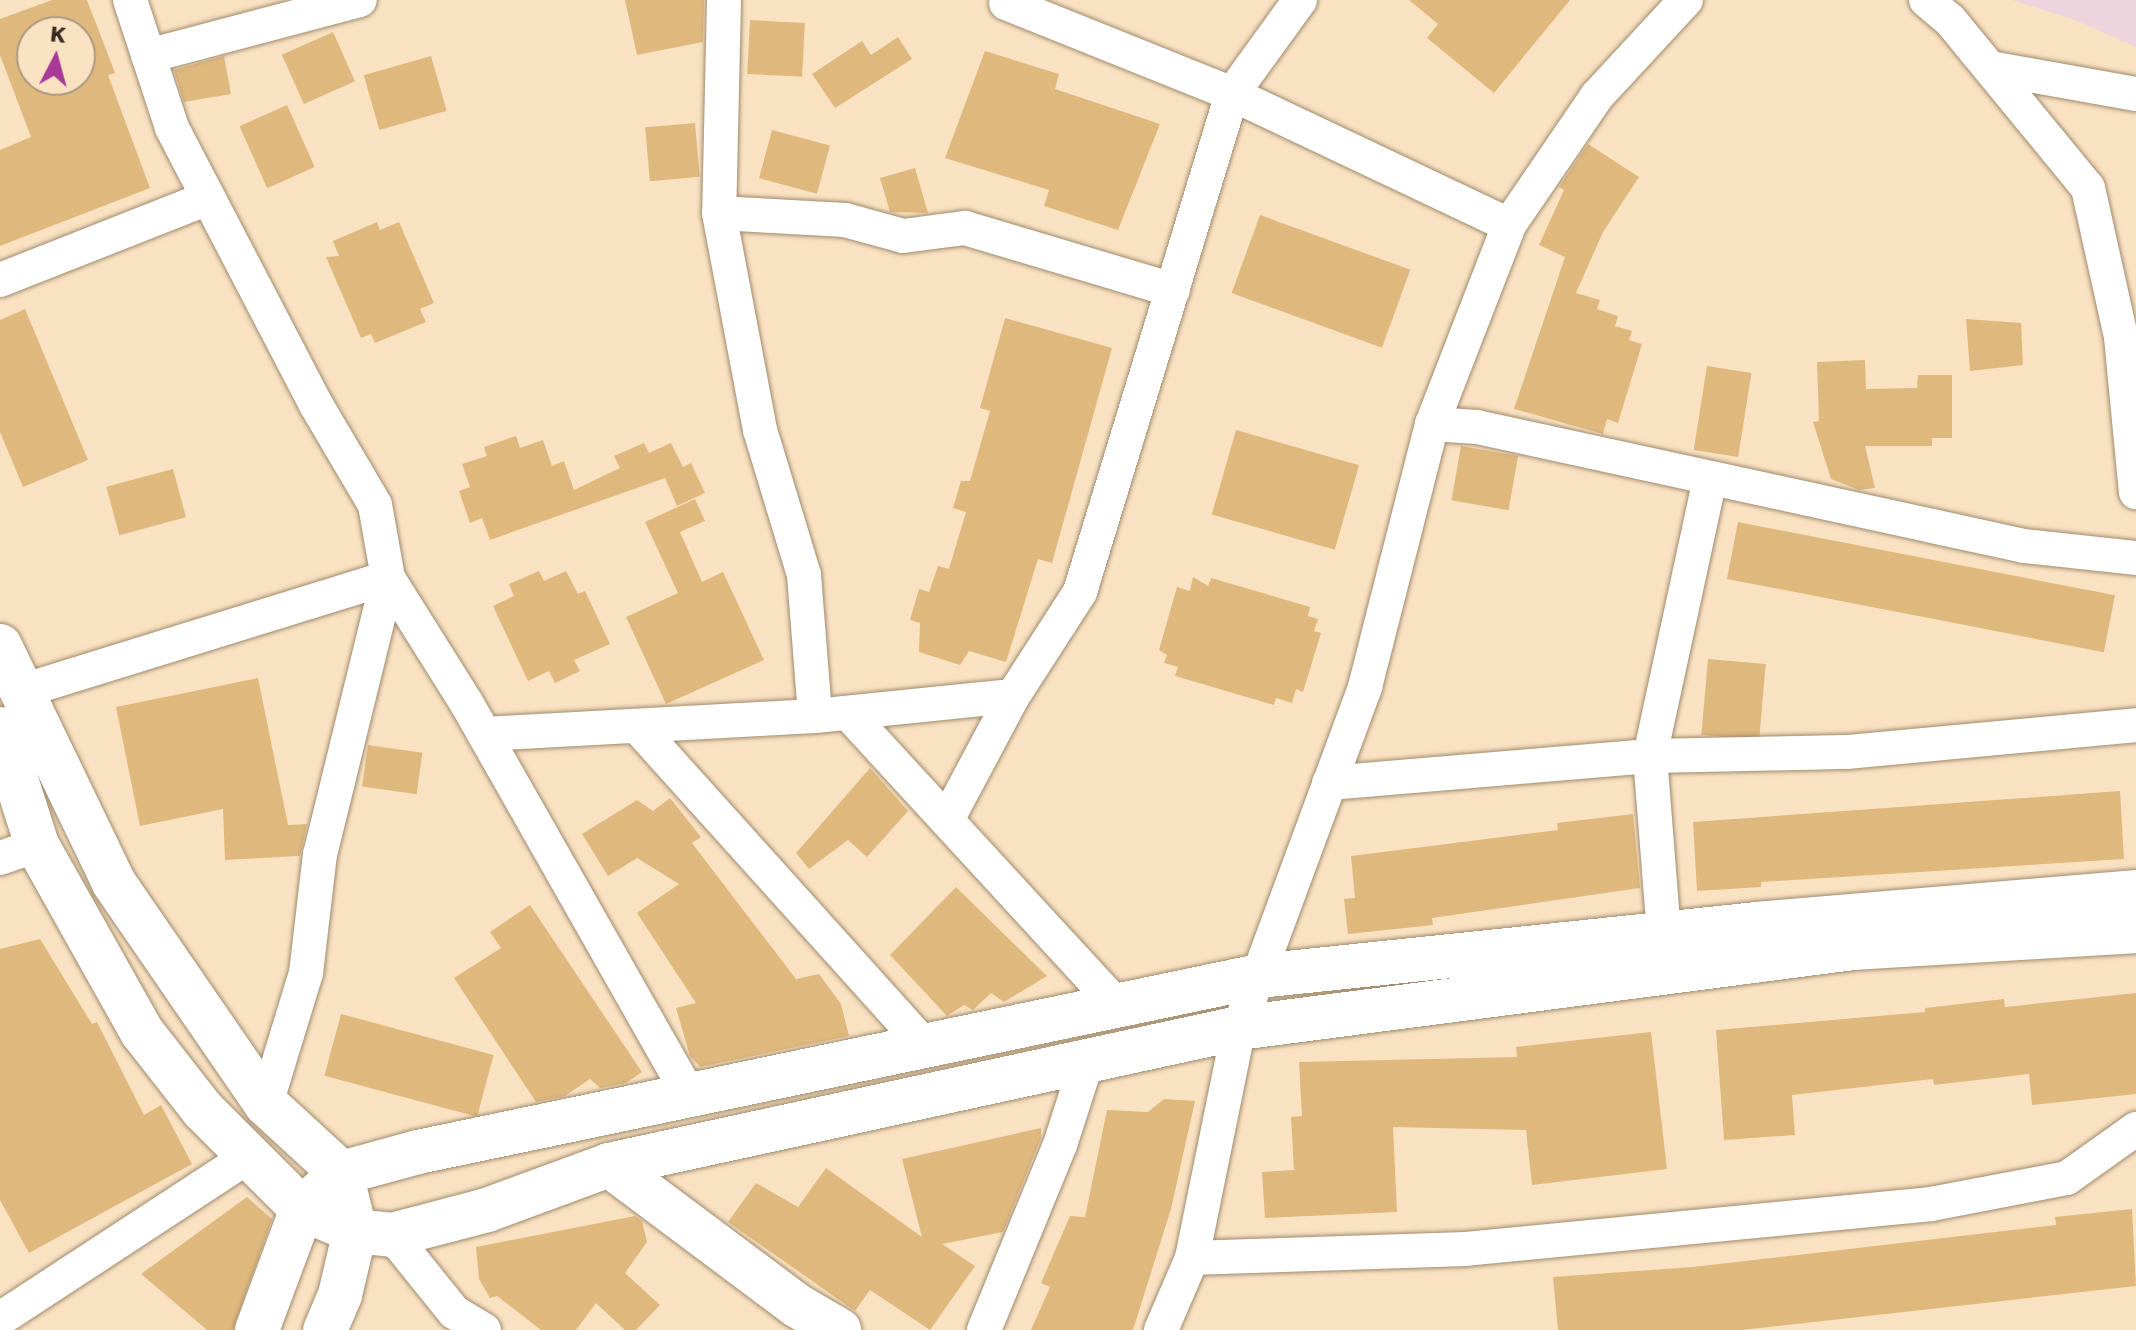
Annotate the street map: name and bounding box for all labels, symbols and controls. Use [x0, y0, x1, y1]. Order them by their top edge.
north arrow [16, 16, 96, 96]
text: K [49, 19, 68, 48]

